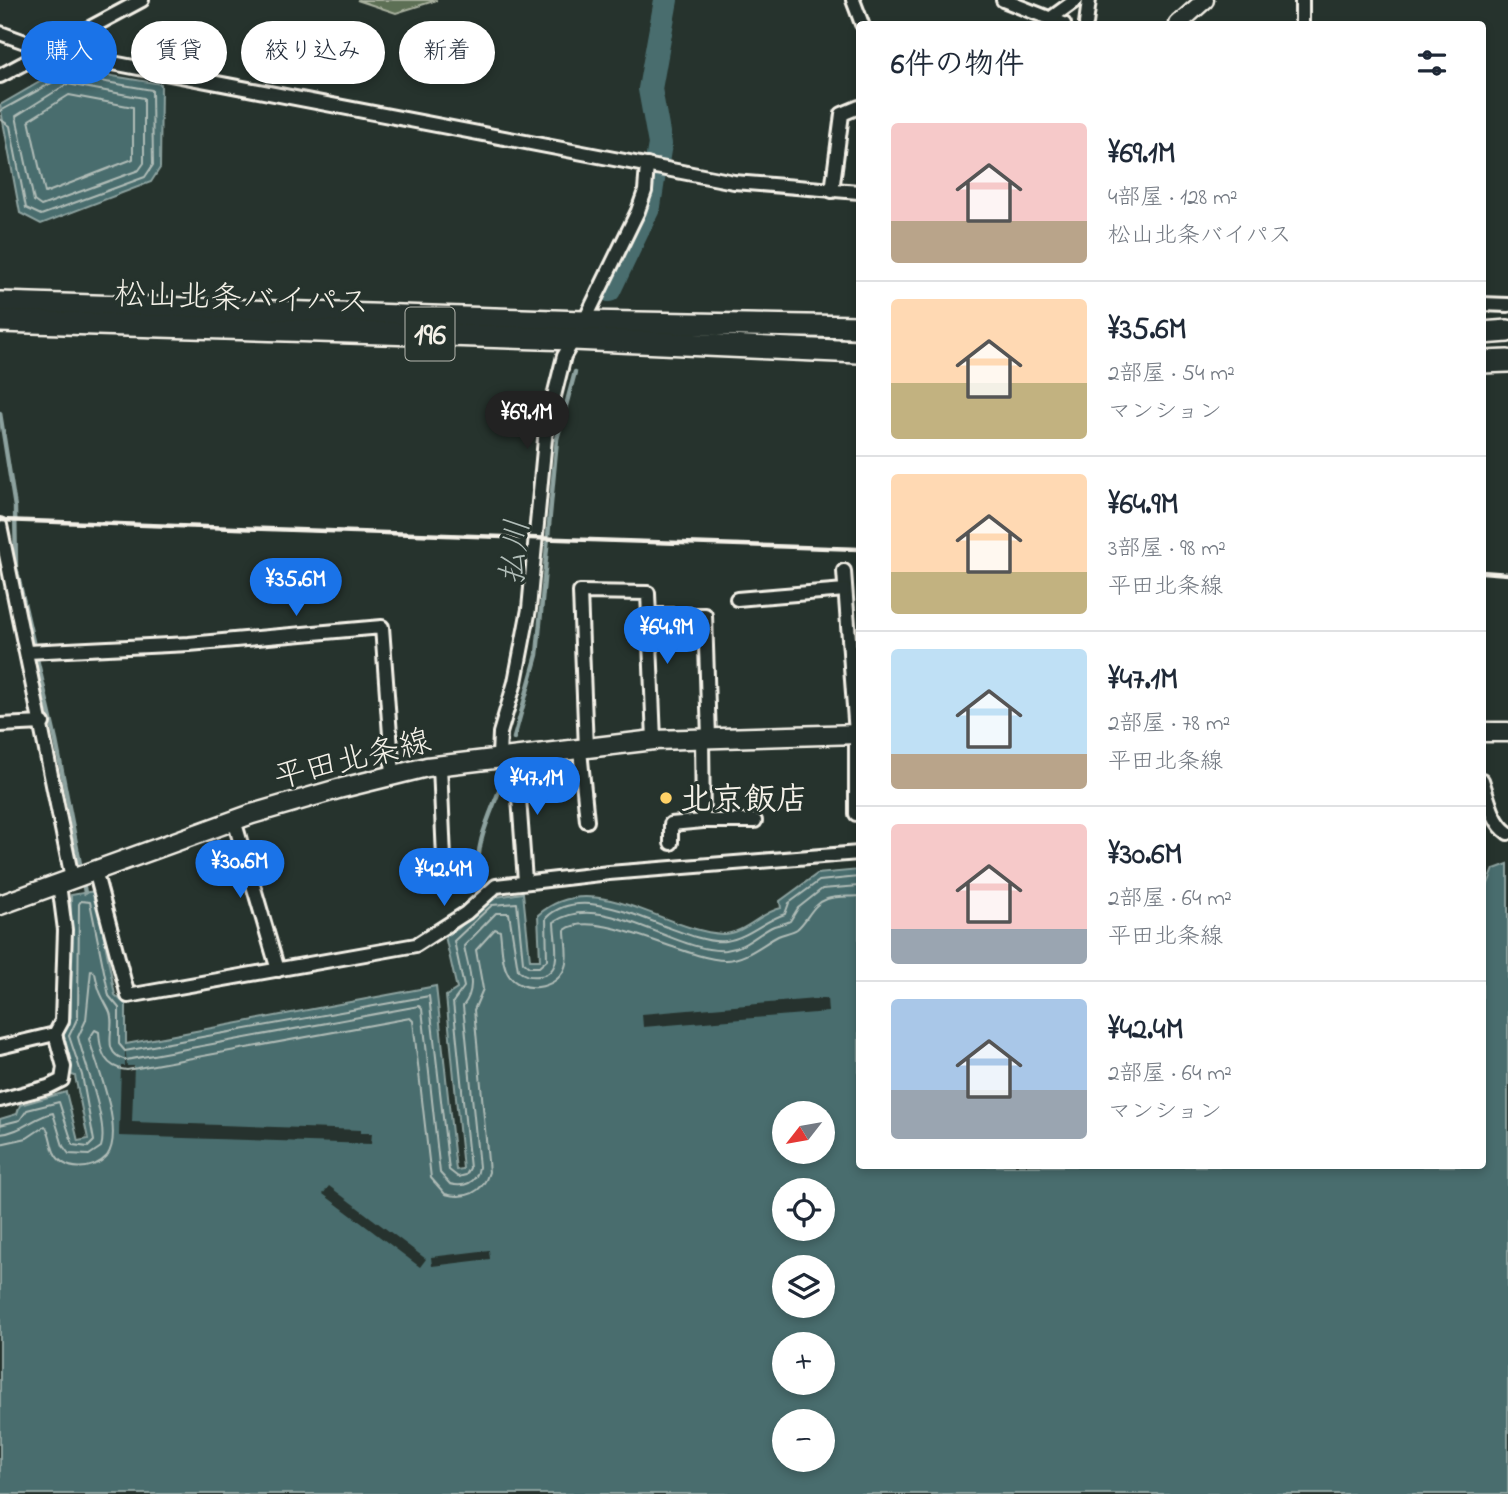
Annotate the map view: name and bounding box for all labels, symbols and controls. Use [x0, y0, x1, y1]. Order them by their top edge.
chip: 購入 [21, 21, 117, 84]
chip: 賃貸 [131, 21, 227, 84]
chip: 絞り込み [241, 21, 385, 84]
chip: 新着 [399, 21, 495, 84]
text: 6件の物件 [891, 44, 1024, 88]
icon: filters [1413, 44, 1451, 82]
text: ¥69.1M [1108, 133, 1176, 177]
icon: home [947, 151, 1031, 235]
text: 4部屋 · 128 m² [1108, 182, 1238, 215]
text: 松山北条バイパス [1108, 220, 1292, 253]
street label: 松山北条バイパス [113, 273, 370, 328]
road number: 196 [406, 308, 454, 360]
text: ¥35.6M [1108, 309, 1187, 353]
icon: home [947, 327, 1031, 411]
text: 2部屋 · 54 m² [1108, 358, 1235, 391]
pin: ¥69.1M [470, 392, 584, 451]
text: マンション [1108, 396, 1222, 429]
text: ¥69.1M [501, 397, 553, 430]
text: ¥64.9M [1108, 484, 1179, 528]
icon: home [947, 502, 1031, 586]
water label: 払川 [490, 517, 544, 587]
text: 3部屋 · 98 m² [1108, 533, 1226, 566]
pin: ¥35.6M [239, 558, 353, 618]
text: ¥35.6M [266, 564, 326, 597]
text: 平田北条線 [1108, 571, 1223, 604]
pin: ¥64.9M [610, 606, 724, 666]
text: ¥64.9M [640, 612, 694, 645]
text: ¥47.1M [1108, 659, 1178, 703]
icon: home [947, 677, 1031, 761]
text: 2部屋 · 78 m² [1108, 708, 1230, 741]
street label: 平田北条線 [270, 719, 436, 804]
text: 平田北条線 [1108, 746, 1223, 779]
pin: ¥47.1M [480, 758, 594, 817]
text: ¥47.1M [510, 763, 564, 796]
place label: 北京飯店 [680, 778, 808, 825]
marker: 北京飯店 [658, 790, 674, 806]
text: ¥30.6M [1108, 834, 1183, 878]
pin: ¥30.6M [183, 841, 297, 900]
text: ¥30.6M [211, 846, 269, 879]
pin: ¥42.4M [387, 848, 501, 908]
icon: home [947, 852, 1031, 936]
text: ¥42.4M [415, 854, 473, 887]
text: 2部屋 · 64 m² [1108, 883, 1232, 916]
text: 平田北条線 [1108, 921, 1223, 954]
text: ¥42.4M [1108, 1009, 1184, 1053]
icon: home [947, 1027, 1031, 1111]
text: 2部屋 · 64 m² [1108, 1058, 1232, 1091]
text: マンション [1108, 1096, 1222, 1129]
north arrow [772, 1101, 835, 1164]
map controls [772, 1101, 835, 1472]
button: locate [772, 1178, 835, 1241]
button: layers [772, 1255, 835, 1318]
button: + [772, 1332, 835, 1395]
button: − [772, 1409, 835, 1472]

